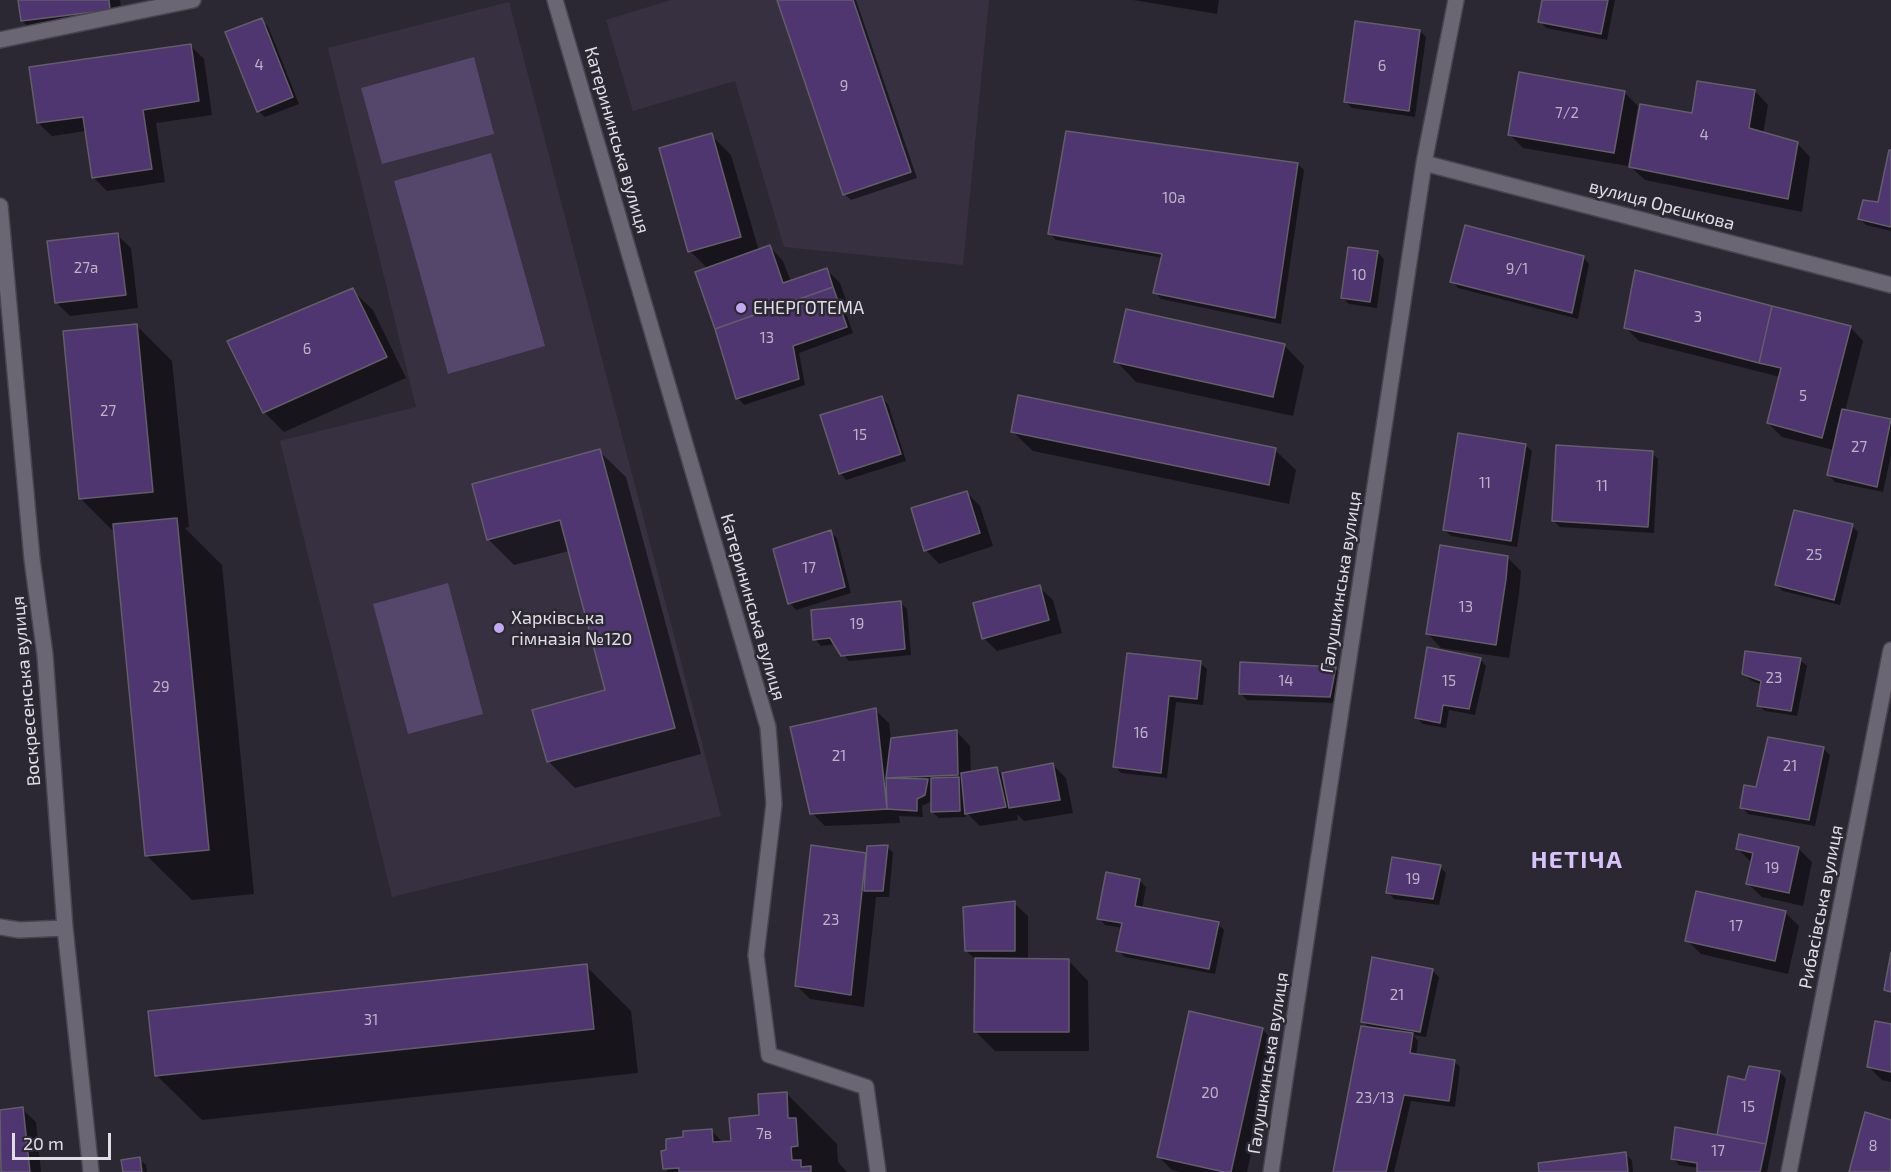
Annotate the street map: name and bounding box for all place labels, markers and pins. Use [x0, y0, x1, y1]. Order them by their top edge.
place label: ЕНЕРГОТЕМА [753, 297, 864, 319]
marker: ЕНЕРГОТЕМА [734, 301, 748, 315]
place label: Харківська гімназія №120 [511, 607, 632, 650]
marker: Харківська гімназія №120 [492, 621, 506, 635]

